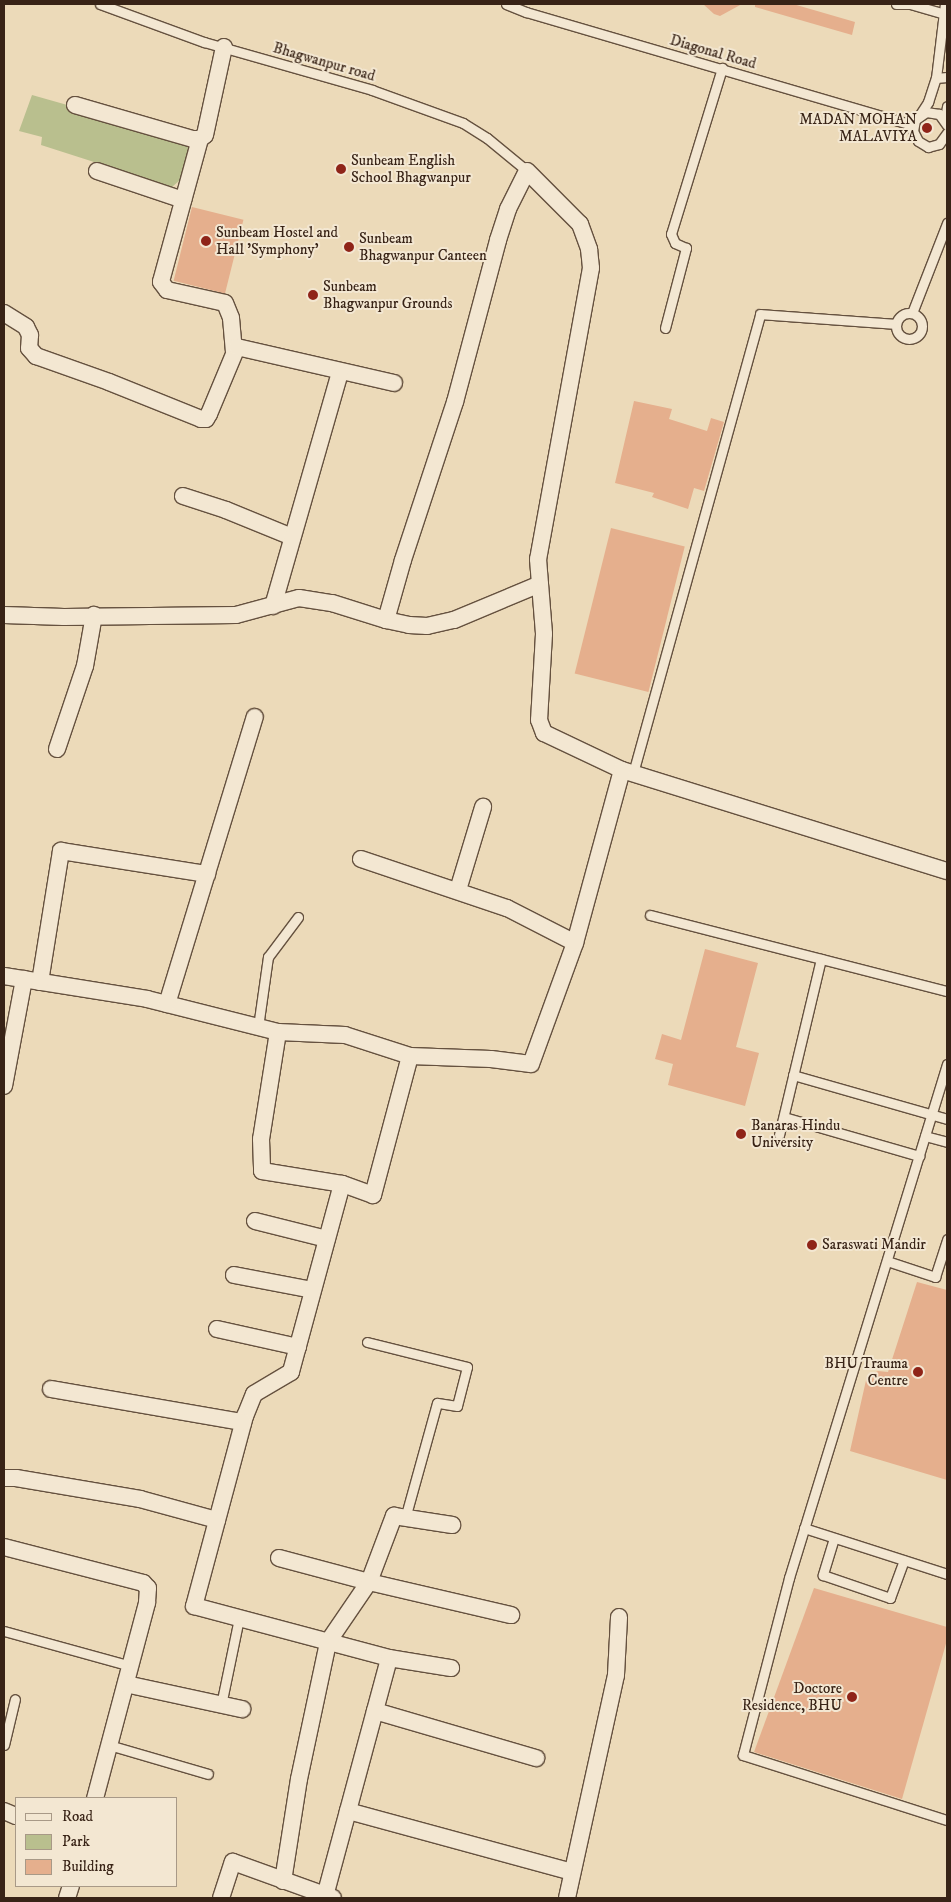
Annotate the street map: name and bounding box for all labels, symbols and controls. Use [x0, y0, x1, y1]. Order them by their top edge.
street label: Diagonal Road [668, 31, 758, 73]
street label: Bhagwanpur road [271, 39, 377, 85]
place label: MADAN MOHAN MALAVIYA [799, 110, 917, 145]
marker: MADAN MOHAN MALAVIYA [921, 122, 933, 134]
place label: Sunbeam English School Bhagwanpur [351, 151, 471, 186]
marker: Sunbeam English School Bhagwanpur [335, 163, 347, 175]
place label: Sunbeam Hostel and Hall 'Symphony' [216, 223, 338, 258]
place label: Sunbeam Bhagwanpur Canteen [359, 229, 487, 264]
marker: Sunbeam Hostel and Hall 'Symphony' [200, 235, 212, 247]
marker: Sunbeam Bhagwanpur Canteen [343, 241, 355, 253]
place label: Sunbeam Bhagwanpur Grounds [323, 277, 453, 312]
marker: Sunbeam Bhagwanpur Grounds [307, 289, 319, 301]
place label: Banaras Hindu University [751, 1116, 840, 1151]
marker: Banaras Hindu University [735, 1128, 747, 1140]
place label: Saraswati Mandir [822, 1236, 926, 1254]
marker: Saraswati Mandir [806, 1239, 818, 1251]
place label: BHU Trauma Centre [824, 1354, 908, 1389]
marker: BHU Trauma Centre [912, 1366, 924, 1378]
place label: Doctore Residence, BHU [742, 1679, 842, 1714]
marker: Doctore Residence, BHU [846, 1691, 858, 1703]
legend [15, 1797, 178, 1887]
text: Road [62, 1807, 93, 1826]
text: Park [62, 1832, 90, 1851]
text: Building [62, 1857, 114, 1876]

